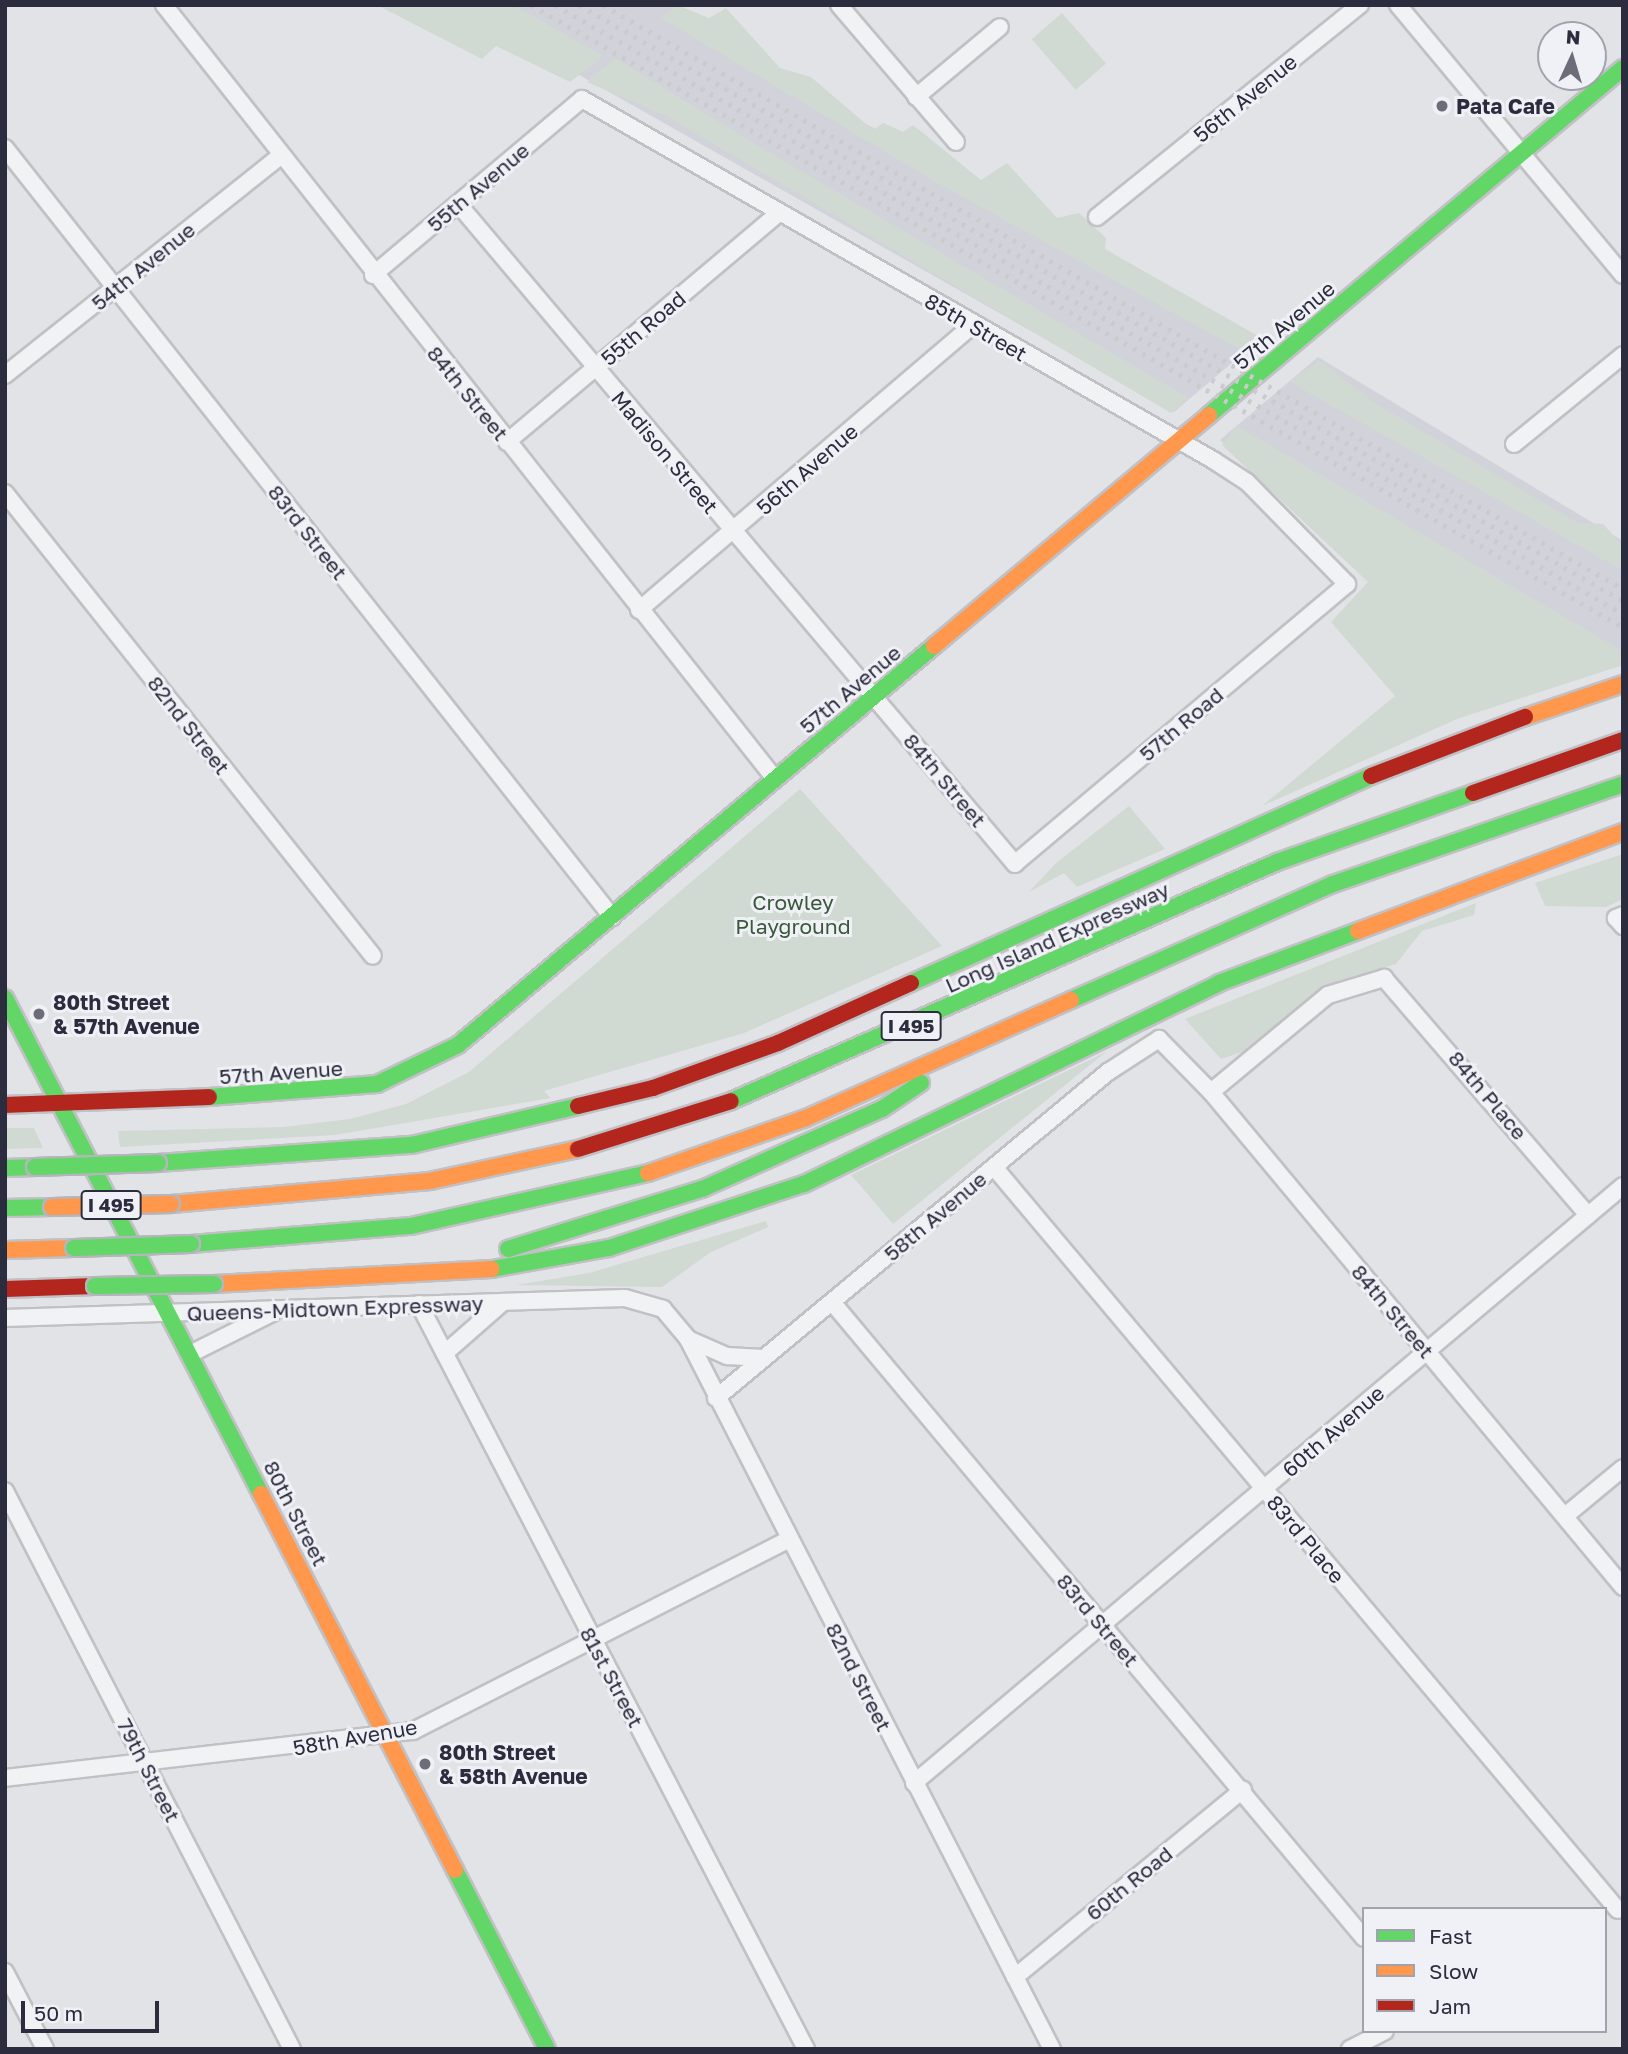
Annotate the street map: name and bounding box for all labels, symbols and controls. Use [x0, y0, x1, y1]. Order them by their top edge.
north arrow [1537, 21, 1607, 91]
text: N [1565, 25, 1581, 49]
street label: 56th Avenue [1188, 49, 1302, 147]
place label: Pata Cafe [1456, 93, 1555, 119]
marker: Pata Cafe [1434, 98, 1450, 114]
street label: 55th Avenue [422, 137, 534, 237]
street label: 54th Avenue [86, 217, 200, 315]
street label: 57th Avenue [1228, 275, 1340, 375]
street label: 55th Road [596, 285, 690, 371]
street label: 85th Street [920, 288, 1032, 366]
street label: 84th Street [422, 341, 514, 445]
street label: Madison Street [606, 385, 724, 519]
street label: 56th Avenue [751, 418, 863, 520]
street label: 83rd Street [263, 480, 353, 584]
street label: 57th Avenue [794, 639, 906, 739]
street label: 82nd Street [143, 671, 235, 779]
street label: 57th Road [1134, 682, 1228, 766]
street label: 84th Street [899, 728, 991, 832]
street label: Long Island Expressway [941, 876, 1173, 998]
park label: Crowley Playground [735, 889, 851, 939]
place label: 80th Street & 57th Avenue [53, 989, 200, 1039]
marker: 80th Street & 57th Avenue [31, 1006, 47, 1022]
road number: I 495 [880, 1010, 942, 1042]
street label: 84th Place [1444, 1045, 1532, 1145]
street label: 57th Avenue [218, 1055, 344, 1089]
street label: 58th Avenue [879, 1166, 991, 1266]
road number: I 495 [80, 1190, 142, 1220]
street label: 84th Street [1347, 1259, 1439, 1363]
street label: Queens-Midtown Expressway [186, 1290, 484, 1326]
street label: 60th Avenue [1277, 1380, 1389, 1482]
street label: 80th Street [259, 1456, 333, 1570]
street label: 83rd Place [1262, 1490, 1350, 1588]
street label: 83rd Street [1052, 1568, 1144, 1672]
street label: 82nd Street [821, 1619, 897, 1735]
street label: 81st Street [575, 1623, 649, 1731]
street label: 79th Street [112, 1714, 186, 1826]
street label: 58th Avenue [291, 1714, 419, 1760]
place label: 80th Street & 58th Avenue [439, 1739, 588, 1789]
marker: 80th Street & 58th Avenue [417, 1756, 433, 1772]
street label: 60th Road [1081, 1841, 1177, 1925]
legend [1362, 1907, 1607, 2033]
text: Fast [1429, 1923, 1472, 1949]
text: Slow [1429, 1958, 1478, 1984]
scale bar [24, 1988, 163, 2032]
text: Jam [1429, 1993, 1471, 2019]
text: 50 m [34, 2000, 83, 2026]

